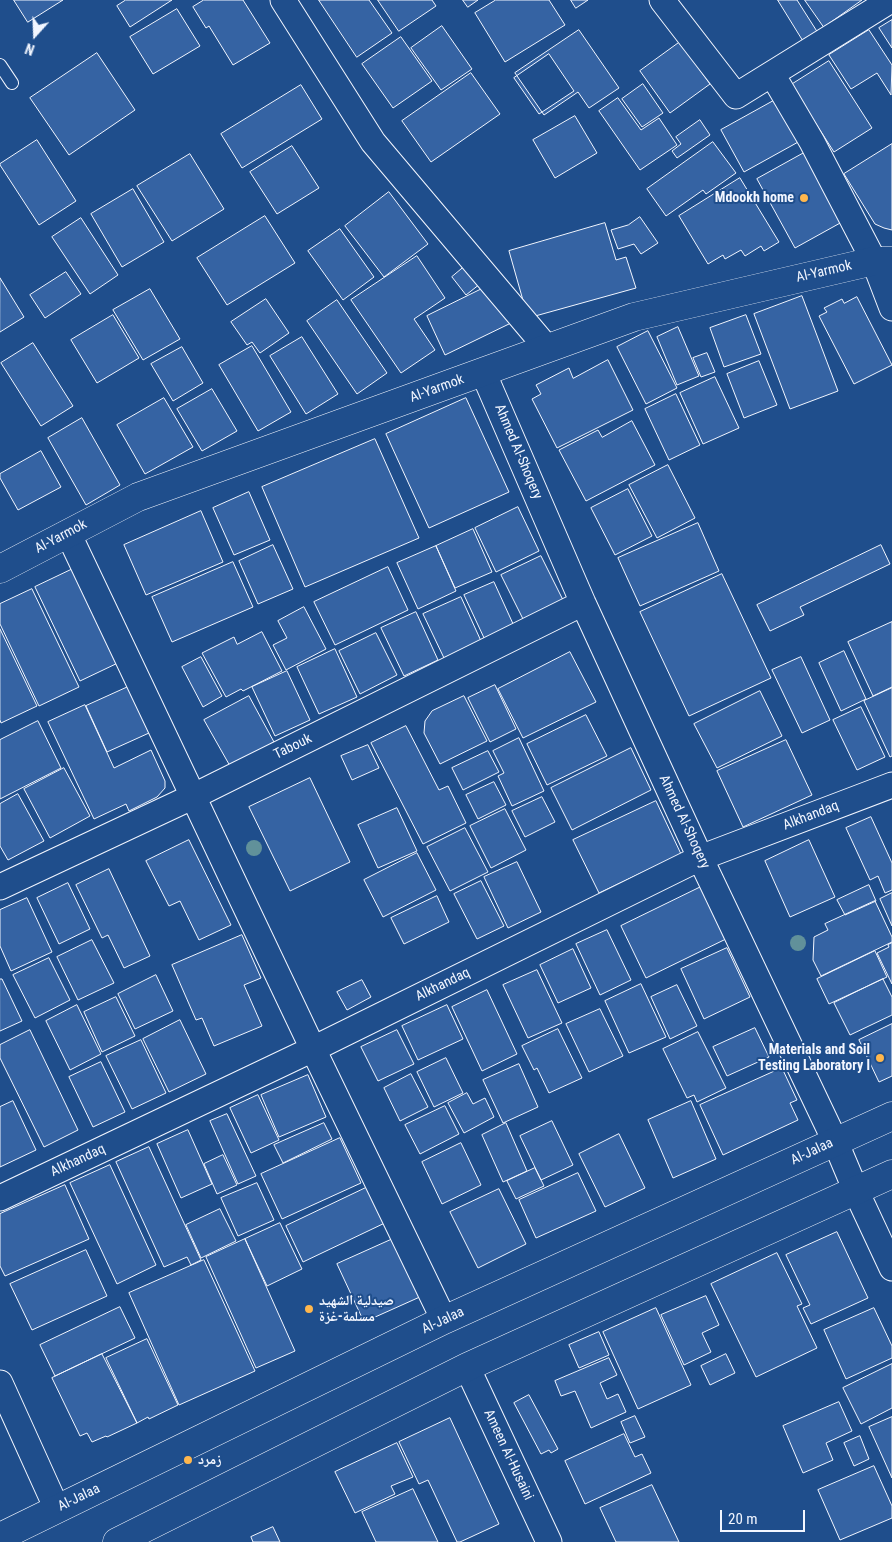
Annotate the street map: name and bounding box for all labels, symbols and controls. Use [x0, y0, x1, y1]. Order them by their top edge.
north arrow [10, 10, 60, 60]
text: N [23, 40, 37, 58]
place label: Mdookh home [715, 190, 794, 206]
marker: Mdookh home [798, 192, 810, 204]
street label: Al-Yarmok [795, 257, 853, 287]
street label: Al-Yarmok [408, 371, 466, 407]
street label: Ahmed Al-Shoqery [490, 402, 546, 502]
street label: Al-Yarmok [32, 516, 90, 558]
street label: Tabouk [271, 731, 315, 763]
street label: Ahmed Al-Shoqery [655, 772, 713, 872]
street label: Alkhandaq [781, 798, 841, 834]
street label: Alkhandaq [413, 965, 473, 1005]
place label: Materials and Soil Testing Laboratory l [758, 1042, 870, 1074]
marker: Materials and Soil Testing Laboratory l [874, 1052, 886, 1064]
street label: Al-Jalaa [788, 1135, 836, 1169]
street label: Alkhandaq [48, 1141, 108, 1181]
place label: صيدلية الشهيد مسلمة-غزة [319, 1293, 394, 1325]
marker: صيدلية الشهيد مسلمة-غزة [303, 1303, 315, 1315]
street label: Al-Jalaa [419, 1304, 467, 1338]
street label: Ameen Al-Husaini [480, 1407, 536, 1503]
place label: زمرد [198, 1452, 222, 1468]
marker: زمرد [182, 1454, 194, 1466]
street label: Al-Jalaa [55, 1481, 103, 1515]
scale bar [722, 1500, 807, 1532]
text: 20 m [728, 1510, 758, 1528]

